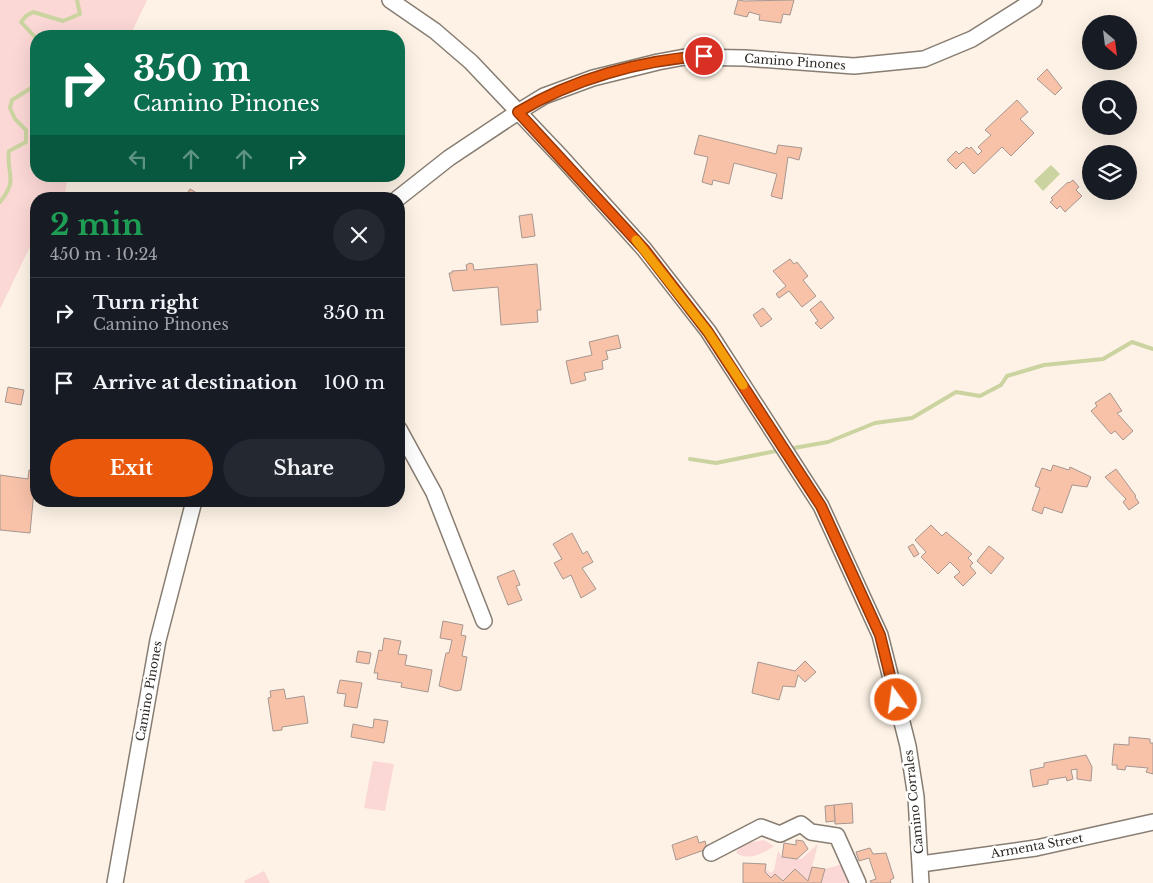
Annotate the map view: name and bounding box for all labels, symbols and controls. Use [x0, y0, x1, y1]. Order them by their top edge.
north arrow [1082, 15, 1138, 70]
map controls [1082, 15, 1137, 200]
pin [683, 35, 725, 77]
icon: arrive [690, 42, 718, 70]
text: 350 m [133, 47, 251, 90]
icon: right [50, 50, 115, 115]
street label: Camino Pinones [744, 50, 846, 73]
button: search [1082, 80, 1137, 135]
text: Camino Pinones [133, 90, 320, 117]
icon: left [124, 145, 152, 173]
icon: ahead [177, 145, 205, 173]
icon: ahead [230, 145, 258, 173]
icon: right [283, 145, 311, 173]
button: layers [1082, 145, 1137, 200]
text: 2 min [50, 206, 143, 243]
button: close [333, 209, 385, 261]
text: 450 m · 10:24 [50, 244, 158, 264]
text: Turn right [93, 291, 199, 314]
icon: right [50, 299, 78, 327]
text: 350 m [323, 301, 385, 324]
text: Camino Pinones [93, 314, 229, 334]
icon: arrive [50, 369, 78, 397]
text: Arrive at destination [93, 371, 297, 394]
text: 100 m [324, 371, 385, 394]
button: Exit [50, 439, 213, 497]
button: Share [223, 439, 385, 497]
street label: Camino Pinones [132, 639, 165, 742]
position arrow [869, 673, 921, 725]
street label: Camino Corrales [901, 749, 926, 855]
street label: Armenta Street [989, 830, 1085, 861]

